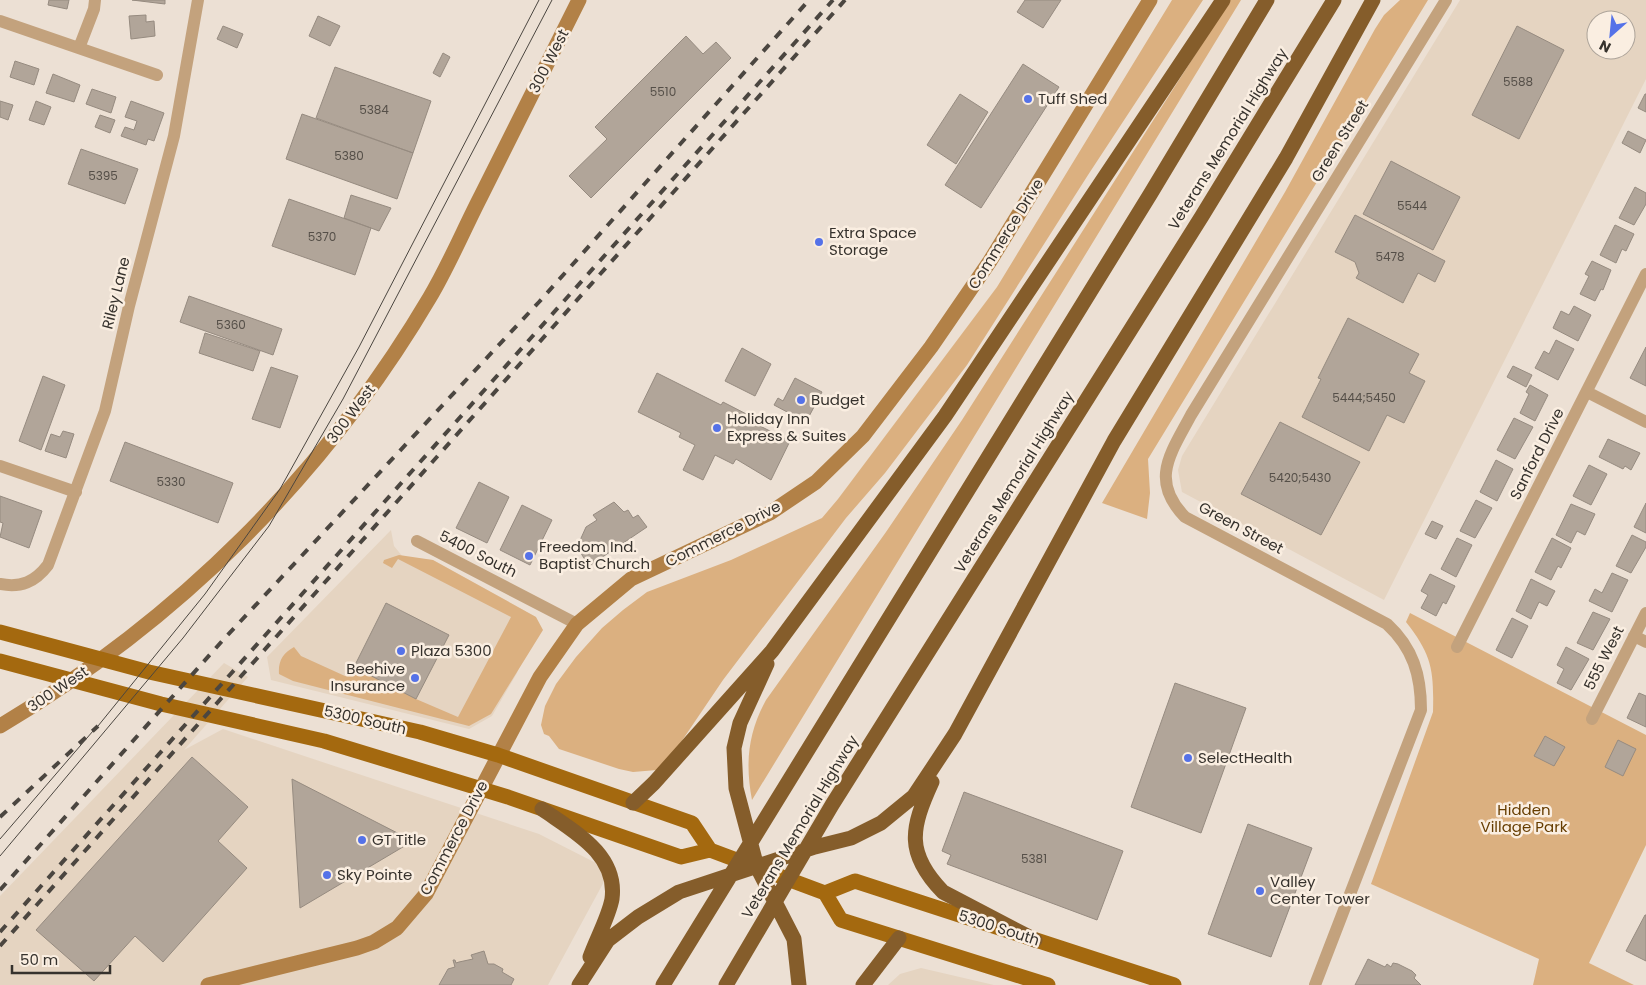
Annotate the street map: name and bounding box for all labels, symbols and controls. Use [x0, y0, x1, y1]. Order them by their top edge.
north arrow [1586, 10, 1636, 60]
street label: 300 West [524, 25, 574, 96]
text: N [1596, 35, 1614, 58]
street label: Veterans Memorial Highway [1163, 43, 1293, 234]
house number: 5588 [1503, 73, 1533, 90]
house number: 5510 [650, 83, 676, 100]
place label: Tuff Shed [1038, 88, 1107, 109]
marker: Tuff Shed [1022, 93, 1034, 105]
street label: Green Street [1306, 96, 1373, 186]
house number: 5384 [359, 101, 389, 118]
house number: 5380 [334, 147, 364, 164]
house number: 5395 [88, 167, 118, 184]
street label: Commerce Drive [963, 174, 1048, 293]
house number: 5544 [1397, 197, 1428, 214]
place label: Extra Space Storage [829, 222, 917, 260]
house number: 5370 [308, 228, 336, 245]
marker: Extra Space Storage [813, 236, 825, 248]
house number: 5478 [1375, 248, 1405, 265]
street label: Riley Lane [96, 255, 135, 331]
house number: 5360 [216, 316, 246, 333]
street label: 300 West [321, 380, 380, 448]
street label: Veterans Memorial Highway [949, 386, 1079, 577]
place label: Budget [811, 389, 865, 410]
house number: 5444;5450 [1332, 389, 1396, 406]
marker: Budget [795, 394, 807, 406]
street label: Sanford Drive [1504, 404, 1569, 503]
place label: Holiday Inn Express & Suites [727, 408, 847, 446]
marker: Holiday Inn Express & Suites [711, 422, 723, 434]
house number: 5420;5430 [1269, 469, 1331, 486]
house number: 5330 [156, 473, 186, 490]
street label: Commerce Drive [661, 495, 784, 572]
street label: Green Street [1195, 496, 1287, 559]
street label: 5400 South [436, 525, 521, 582]
place label: Freedom Ind. Baptist Church [539, 536, 650, 574]
marker: Freedom Ind. Baptist Church [523, 550, 535, 562]
street label: 555 West [1578, 622, 1629, 694]
place label: Plaza 5300 [411, 640, 492, 661]
marker: Plaza 5300 [395, 645, 407, 657]
place label: Beehive Insurance [331, 658, 405, 696]
street label: 300 West [23, 661, 92, 717]
marker: Beehive Insurance [409, 672, 421, 684]
street label: 5300 South [322, 700, 408, 739]
street label: Veterans Memorial Highway [736, 731, 863, 922]
place label: SelectHealth [1198, 747, 1292, 768]
marker: SelectHealth [1182, 752, 1194, 764]
street label: Commerce Drive [414, 777, 493, 899]
park label: Hidden Village Park [1481, 799, 1568, 837]
place label: GT Title [372, 829, 426, 850]
marker: GT Title [356, 834, 368, 846]
house number: 5381 [1021, 850, 1047, 867]
place label: Sky Pointe [337, 864, 412, 885]
marker: Sky Pointe [321, 869, 333, 881]
place label: Valley Center Tower [1270, 871, 1370, 909]
marker: Valley Center Tower [1254, 885, 1266, 897]
street label: 5300 South [956, 905, 1042, 951]
scale bar [12, 942, 110, 974]
text: 50 m [20, 949, 58, 970]

